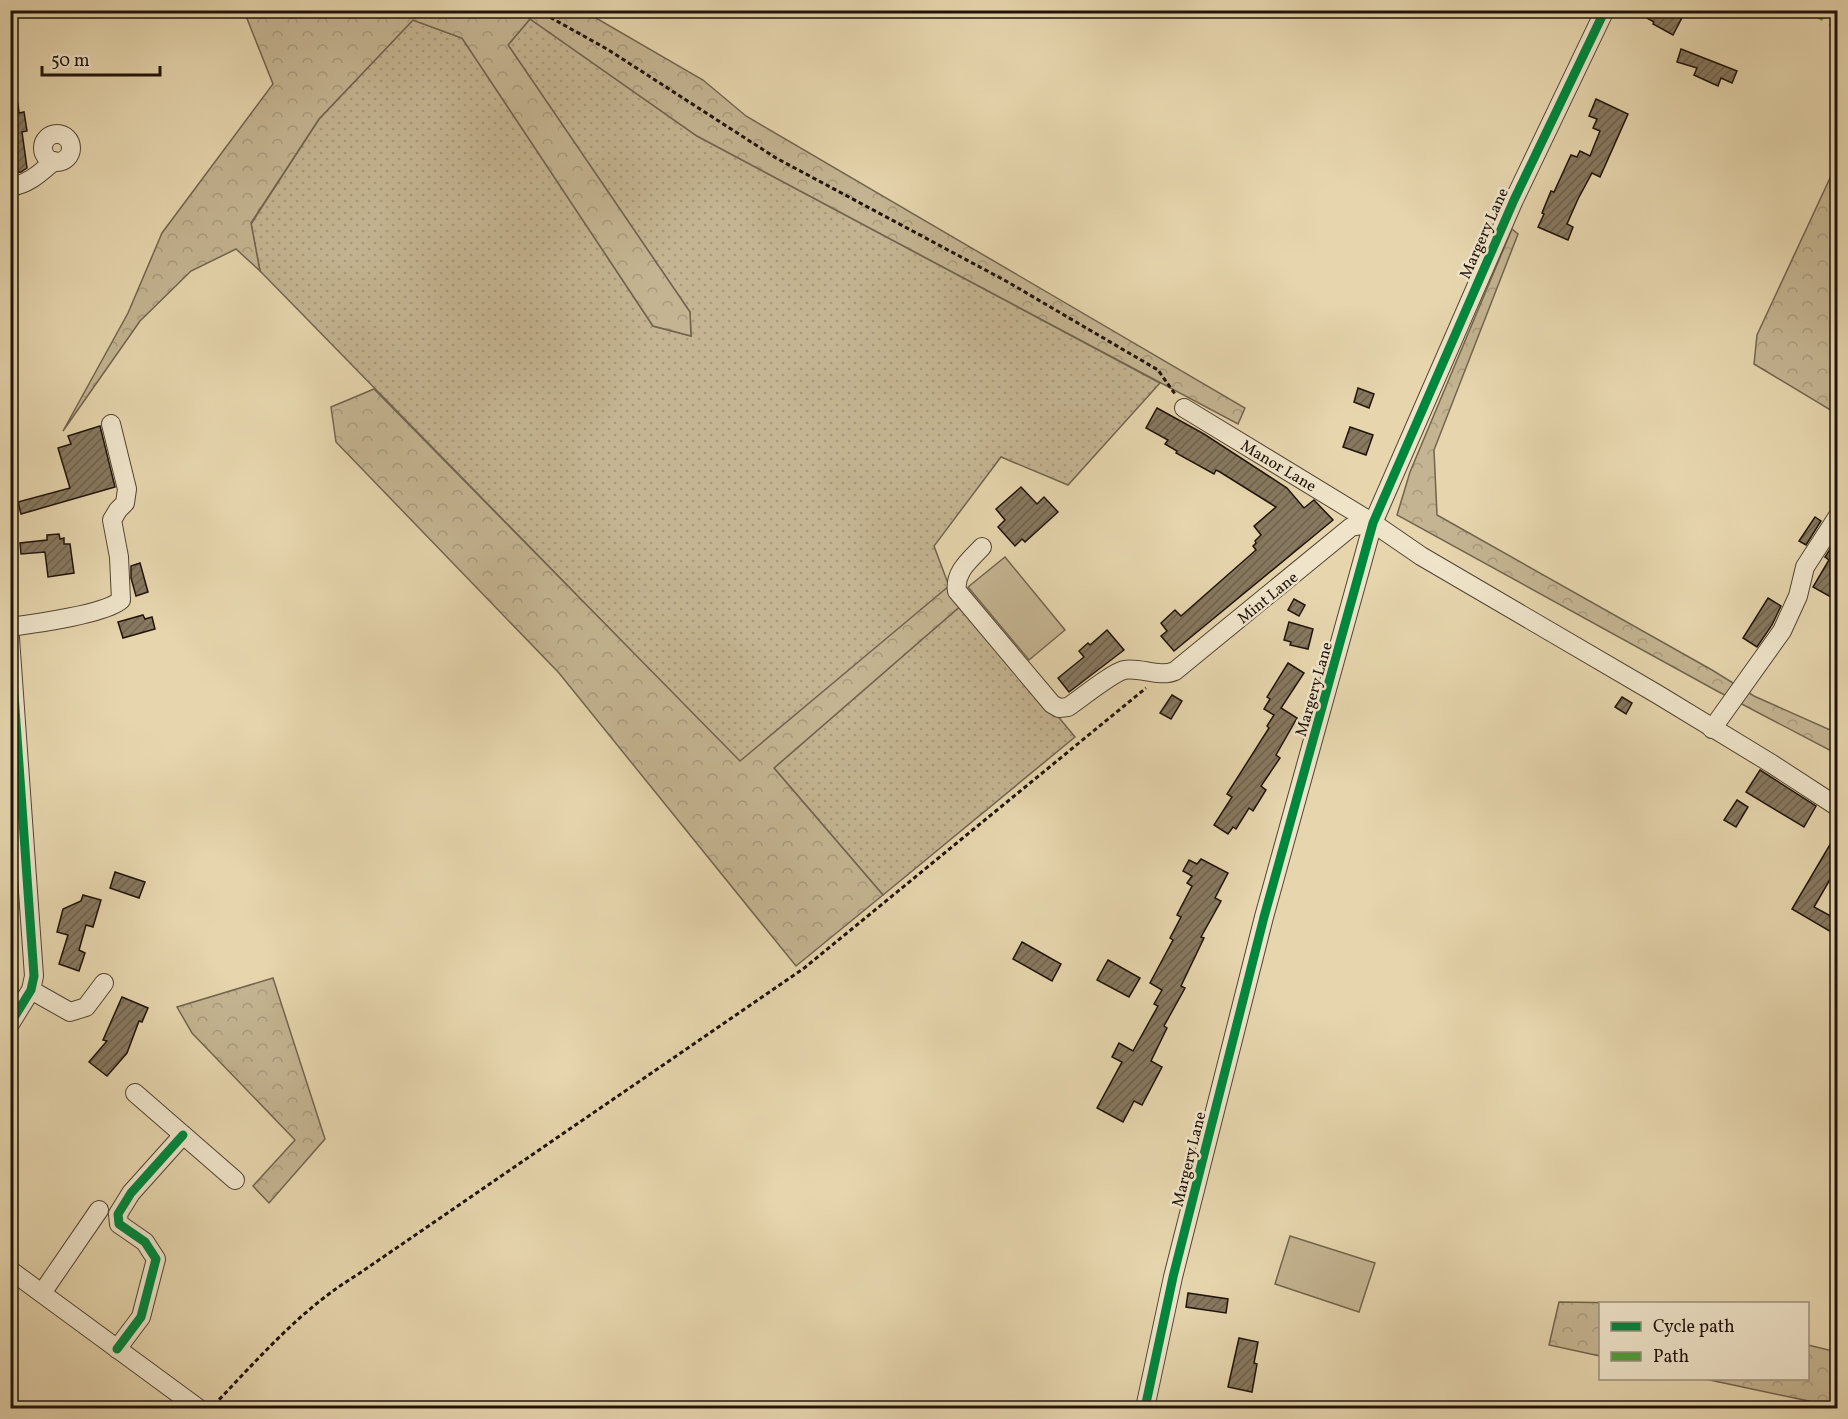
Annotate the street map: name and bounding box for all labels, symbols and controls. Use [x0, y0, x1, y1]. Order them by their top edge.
scale bar [42, 39, 160, 77]
text: 50 m [51, 49, 90, 74]
street label: Margery Lane [1455, 185, 1515, 283]
street label: Manor Lane [1236, 435, 1320, 498]
street label: Mint Lane [1233, 567, 1303, 630]
street label: Margery Lane [1291, 640, 1339, 739]
street label: Margery Lane [1167, 1110, 1212, 1209]
legend [1599, 1302, 1809, 1380]
text: Cycle path [1653, 1315, 1735, 1340]
text: Path [1653, 1345, 1689, 1370]

